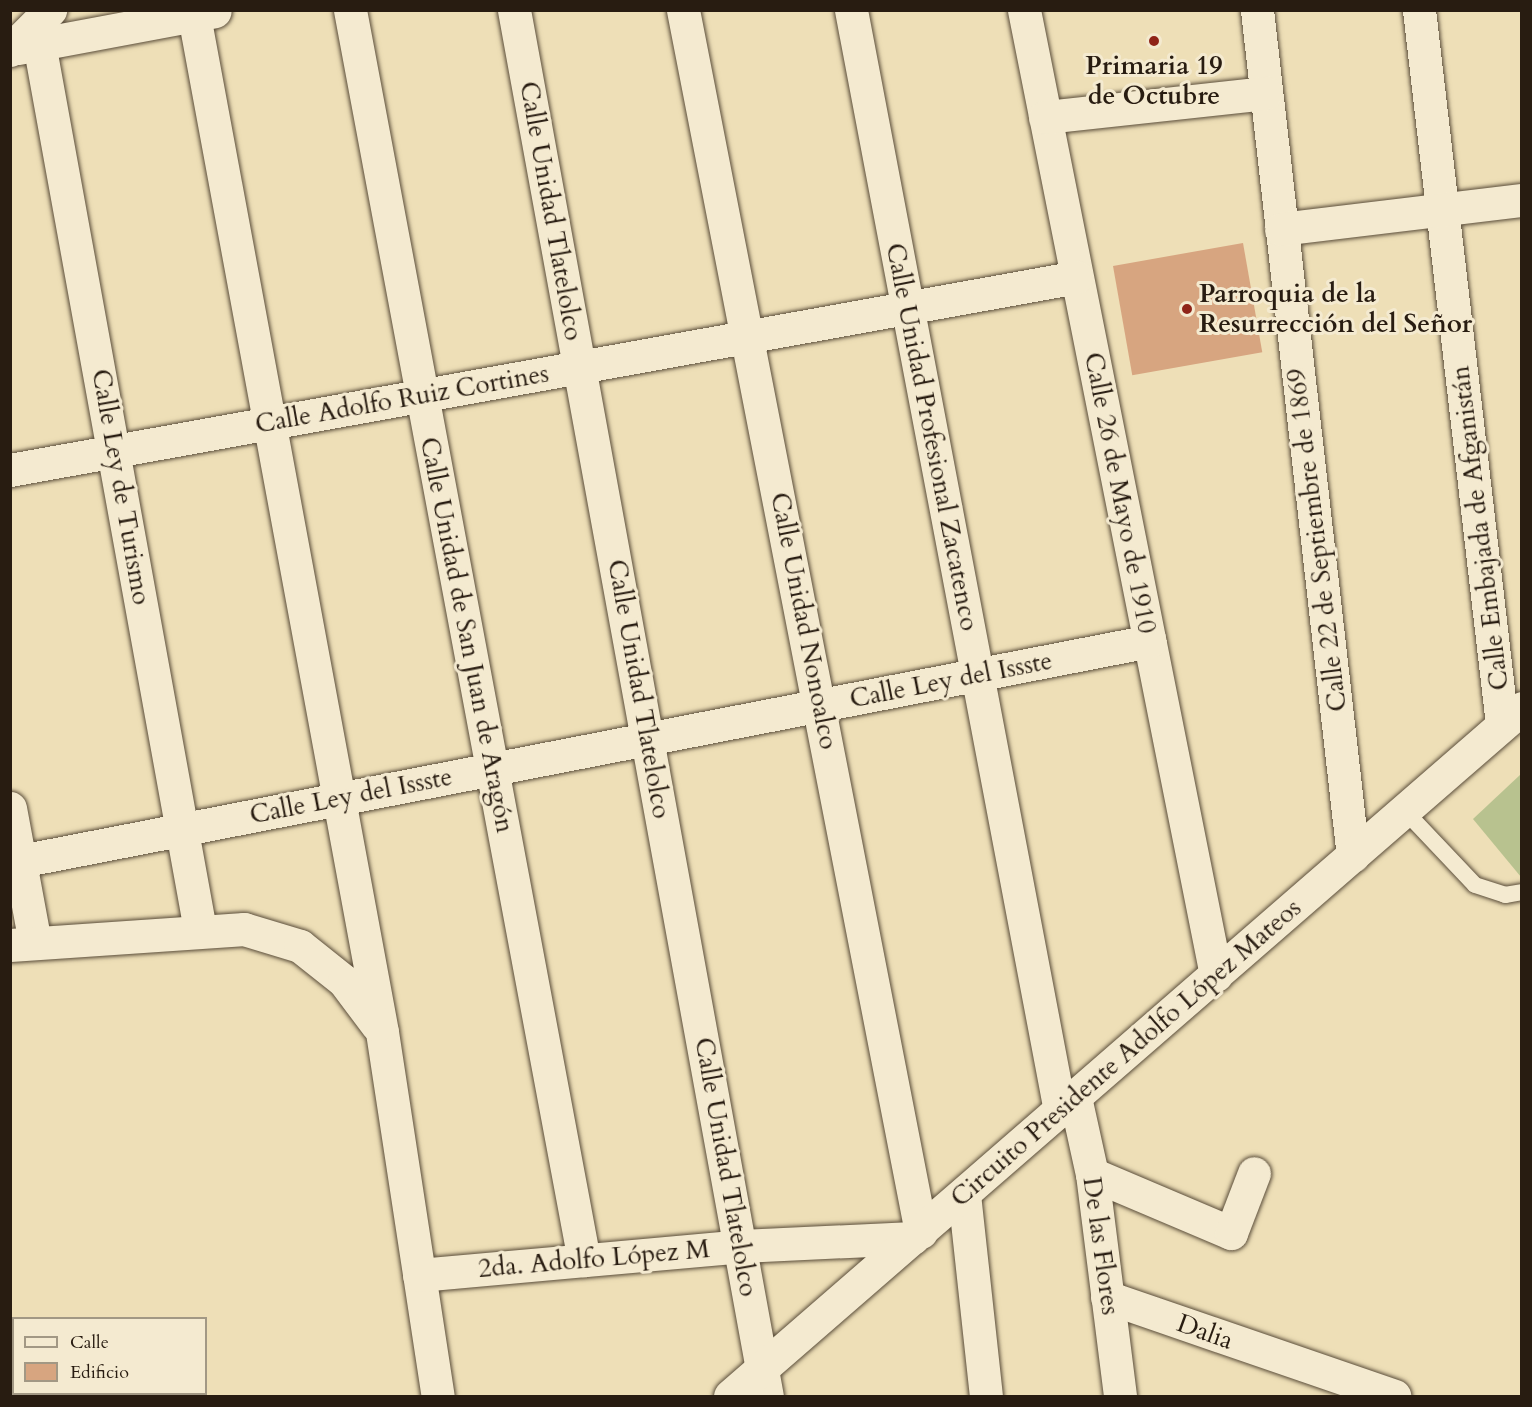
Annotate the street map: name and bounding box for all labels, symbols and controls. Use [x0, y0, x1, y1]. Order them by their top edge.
marker: Primaria 19 de Octubre [1147, 34, 1161, 48]
place label: Primaria 19 de Octubre [1085, 50, 1223, 112]
street label: Calle Unidad Tlatelolco [513, 79, 589, 343]
street label: Calle Unidad Profesional Zacatenco [879, 241, 985, 633]
place label: Parroquia de la Resurrección del Señor [1199, 278, 1472, 340]
marker: Parroquia de la Resurrección del Señor [1180, 302, 1194, 316]
street label: Calle 26 de Mayo de 1910 [1077, 350, 1163, 636]
street label: Calle Adolfo Ruiz Cortines [253, 358, 551, 440]
street label: Calle Embajada de Afganistán [1445, 364, 1515, 692]
street label: Calle Ley de Turismo [85, 367, 157, 607]
street label: Calle 22 de Septiembre de 1869 [1280, 367, 1354, 713]
street label: Calle Unidad de San Juan de Aragón [413, 435, 521, 835]
street label: Calle Unidad Nonoalco [764, 490, 844, 752]
street label: Calle Unidad Tlatelolco [601, 557, 677, 821]
street label: Calle Ley del Issste [847, 645, 1055, 715]
street label: Calle Ley del Issste [247, 761, 455, 831]
street label: Circuito Presidente Adolfo López Mateos [944, 892, 1308, 1214]
street label: Calle Unidad Tlatelolco [688, 1035, 764, 1299]
street label: De las Flores [1076, 1175, 1126, 1317]
street label: 2da. Adolfo López M [477, 1233, 711, 1285]
street label: Dalia [1173, 1308, 1237, 1356]
legend [12, 1317, 207, 1395]
text: Calle [70, 1330, 109, 1355]
text: Edificio [70, 1360, 129, 1385]

